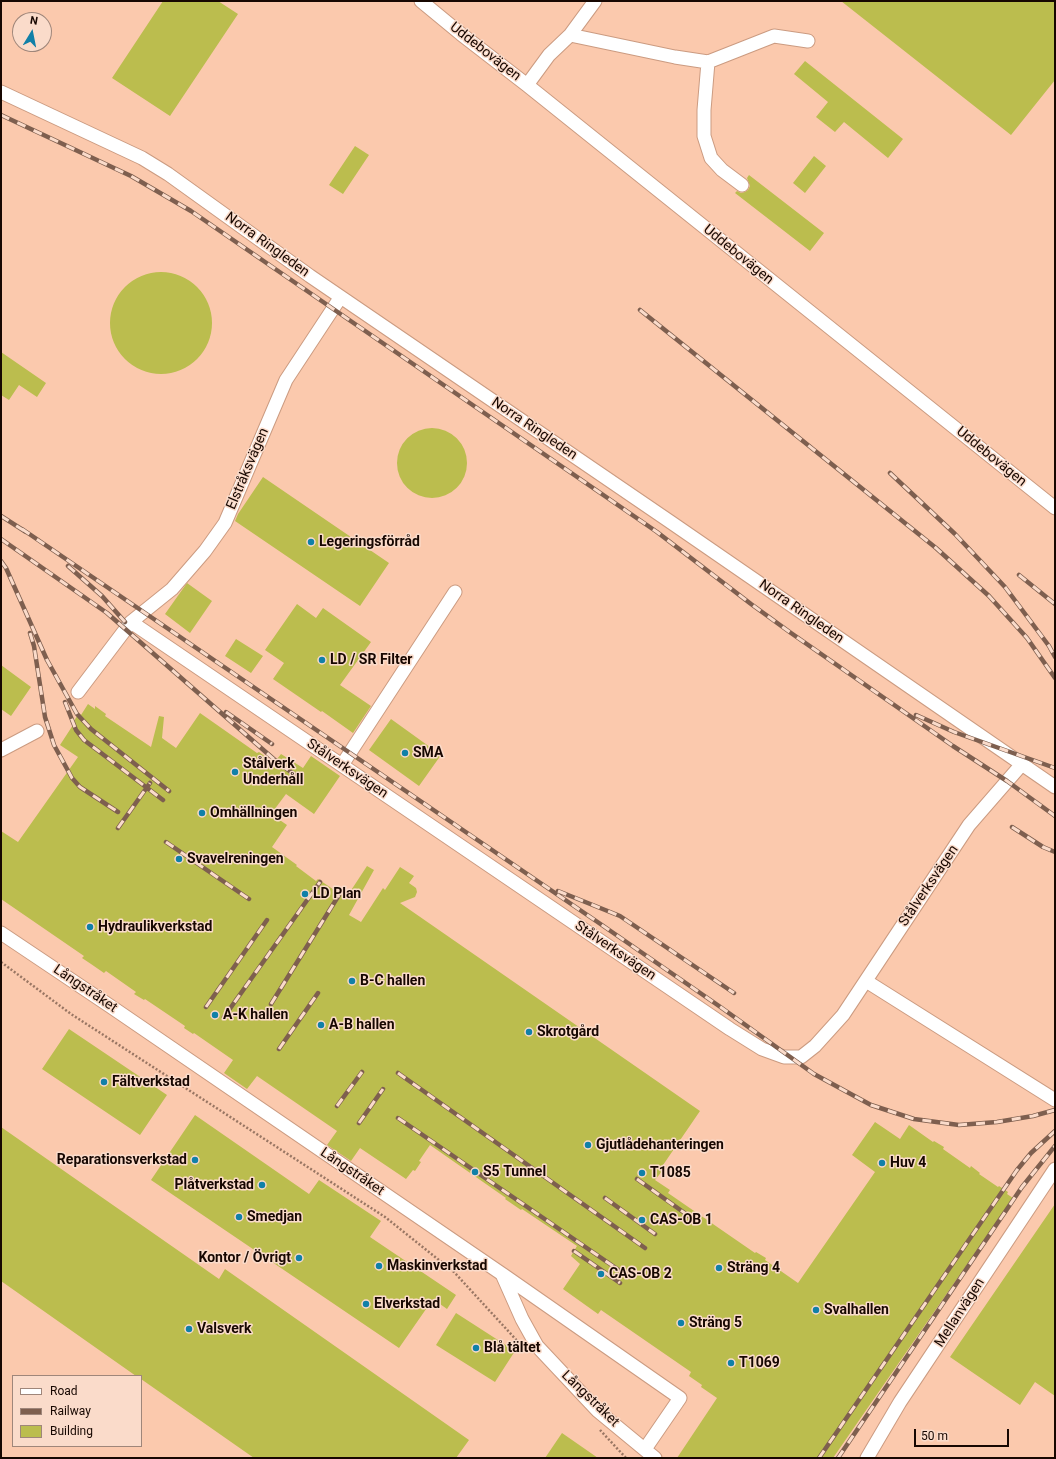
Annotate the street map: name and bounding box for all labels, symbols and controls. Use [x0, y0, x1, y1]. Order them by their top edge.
north arrow [12, 12, 52, 52]
text: N [29, 14, 39, 28]
street label: Uddebovägen [446, 19, 524, 85]
street label: Norra Ringleden [222, 209, 312, 281]
street label: Uddebovägen [700, 222, 776, 288]
street label: Norra Ringleden [488, 394, 580, 464]
street label: Uddebovägen [953, 424, 1029, 490]
street label: Elstråksvägen [223, 426, 273, 512]
place label: Legeringsförråd [319, 534, 420, 550]
marker: Legeringsförråd [306, 537, 316, 547]
street label: Norra Ringleden [755, 577, 847, 647]
place label: LD / SR Filter [330, 652, 412, 668]
marker: LD / SR Filter [317, 655, 327, 665]
street label: Stålverksvägen [303, 736, 391, 802]
place label: SMA [413, 745, 443, 761]
marker: SMA [400, 748, 410, 758]
place label: Stålverk Underhåll [243, 756, 303, 788]
marker: Stålverk Underhåll [230, 767, 240, 777]
place label: Omhällningen [210, 805, 297, 821]
marker: Omhällningen [197, 808, 207, 818]
street label: Stålverksvägen [896, 842, 962, 930]
place label: Svavelreningen [187, 851, 284, 867]
marker: Svavelreningen [174, 854, 184, 864]
place label: LD Plan [313, 886, 361, 902]
marker: LD Plan [300, 889, 310, 899]
street label: Stålverksvägen [571, 918, 659, 984]
place label: Hydraulikverkstad [98, 919, 212, 935]
marker: Hydraulikverkstad [85, 922, 95, 932]
street label: Långstråket [50, 961, 120, 1017]
place label: B-C hallen [360, 973, 425, 989]
marker: B-C hallen [347, 976, 357, 986]
place label: A-K hallen [223, 1007, 288, 1023]
marker: A-K hallen [210, 1010, 220, 1020]
place label: A-B hallen [329, 1017, 394, 1033]
marker: A-B hallen [316, 1020, 326, 1030]
place label: Skrotgård [537, 1024, 599, 1040]
marker: Skrotgård [524, 1027, 534, 1037]
place label: Fältverkstad [112, 1074, 190, 1090]
marker: Fältverkstad [99, 1077, 109, 1087]
place label: Gjutlådehanteringen [596, 1137, 724, 1153]
marker: Gjutlådehanteringen [583, 1140, 593, 1150]
street label: Långstråket [317, 1144, 387, 1200]
place label: Reparationsverkstad [57, 1152, 187, 1168]
marker: Reparationsverkstad [190, 1155, 200, 1165]
place label: Huv 4 [890, 1155, 926, 1171]
marker: Huv 4 [877, 1158, 887, 1168]
place label: S5 Tunnel [483, 1164, 546, 1180]
place label: T1085 [650, 1165, 691, 1181]
marker: S5 Tunnel [470, 1167, 480, 1177]
marker: T1085 [637, 1168, 647, 1178]
place label: Plåtverkstad [175, 1177, 254, 1193]
marker: Plåtverkstad [257, 1180, 267, 1190]
place label: Smedjan [247, 1209, 302, 1225]
marker: Smedjan [234, 1212, 244, 1222]
place label: CAS-OB 1 [650, 1212, 713, 1228]
marker: CAS-OB 1 [637, 1215, 647, 1225]
place label: Kontor / Övrigt [198, 1250, 291, 1266]
marker: Kontor / Övrigt [294, 1253, 304, 1263]
place label: Maskinverkstad [387, 1258, 487, 1274]
place label: Sträng 4 [727, 1260, 780, 1276]
marker: Maskinverkstad [374, 1261, 384, 1271]
marker: Sträng 4 [714, 1263, 724, 1273]
place label: CAS-OB 2 [609, 1266, 672, 1282]
marker: CAS-OB 2 [596, 1269, 606, 1279]
street label: Mellanvägen [931, 1275, 989, 1351]
place label: Elverkstad [374, 1296, 440, 1312]
marker: Elverkstad [361, 1299, 371, 1309]
place label: Svalhallen [824, 1302, 889, 1318]
marker: Svalhallen [811, 1305, 821, 1315]
place label: Sträng 5 [689, 1315, 742, 1331]
marker: Sträng 5 [676, 1318, 686, 1328]
place label: Valsverk [197, 1321, 251, 1337]
marker: Valsverk [184, 1324, 194, 1334]
place label: Blå tältet [484, 1340, 541, 1356]
marker: Blå tältet [471, 1343, 481, 1353]
place label: T1069 [739, 1355, 780, 1371]
marker: T1069 [726, 1358, 736, 1368]
street label: Långstråket [558, 1367, 622, 1431]
legend [12, 1375, 142, 1447]
text: Road [50, 1384, 78, 1398]
text: Railway [50, 1404, 91, 1418]
scale bar [916, 1421, 1011, 1447]
text: Building [50, 1424, 93, 1438]
text: 50 m [921, 1429, 948, 1443]

